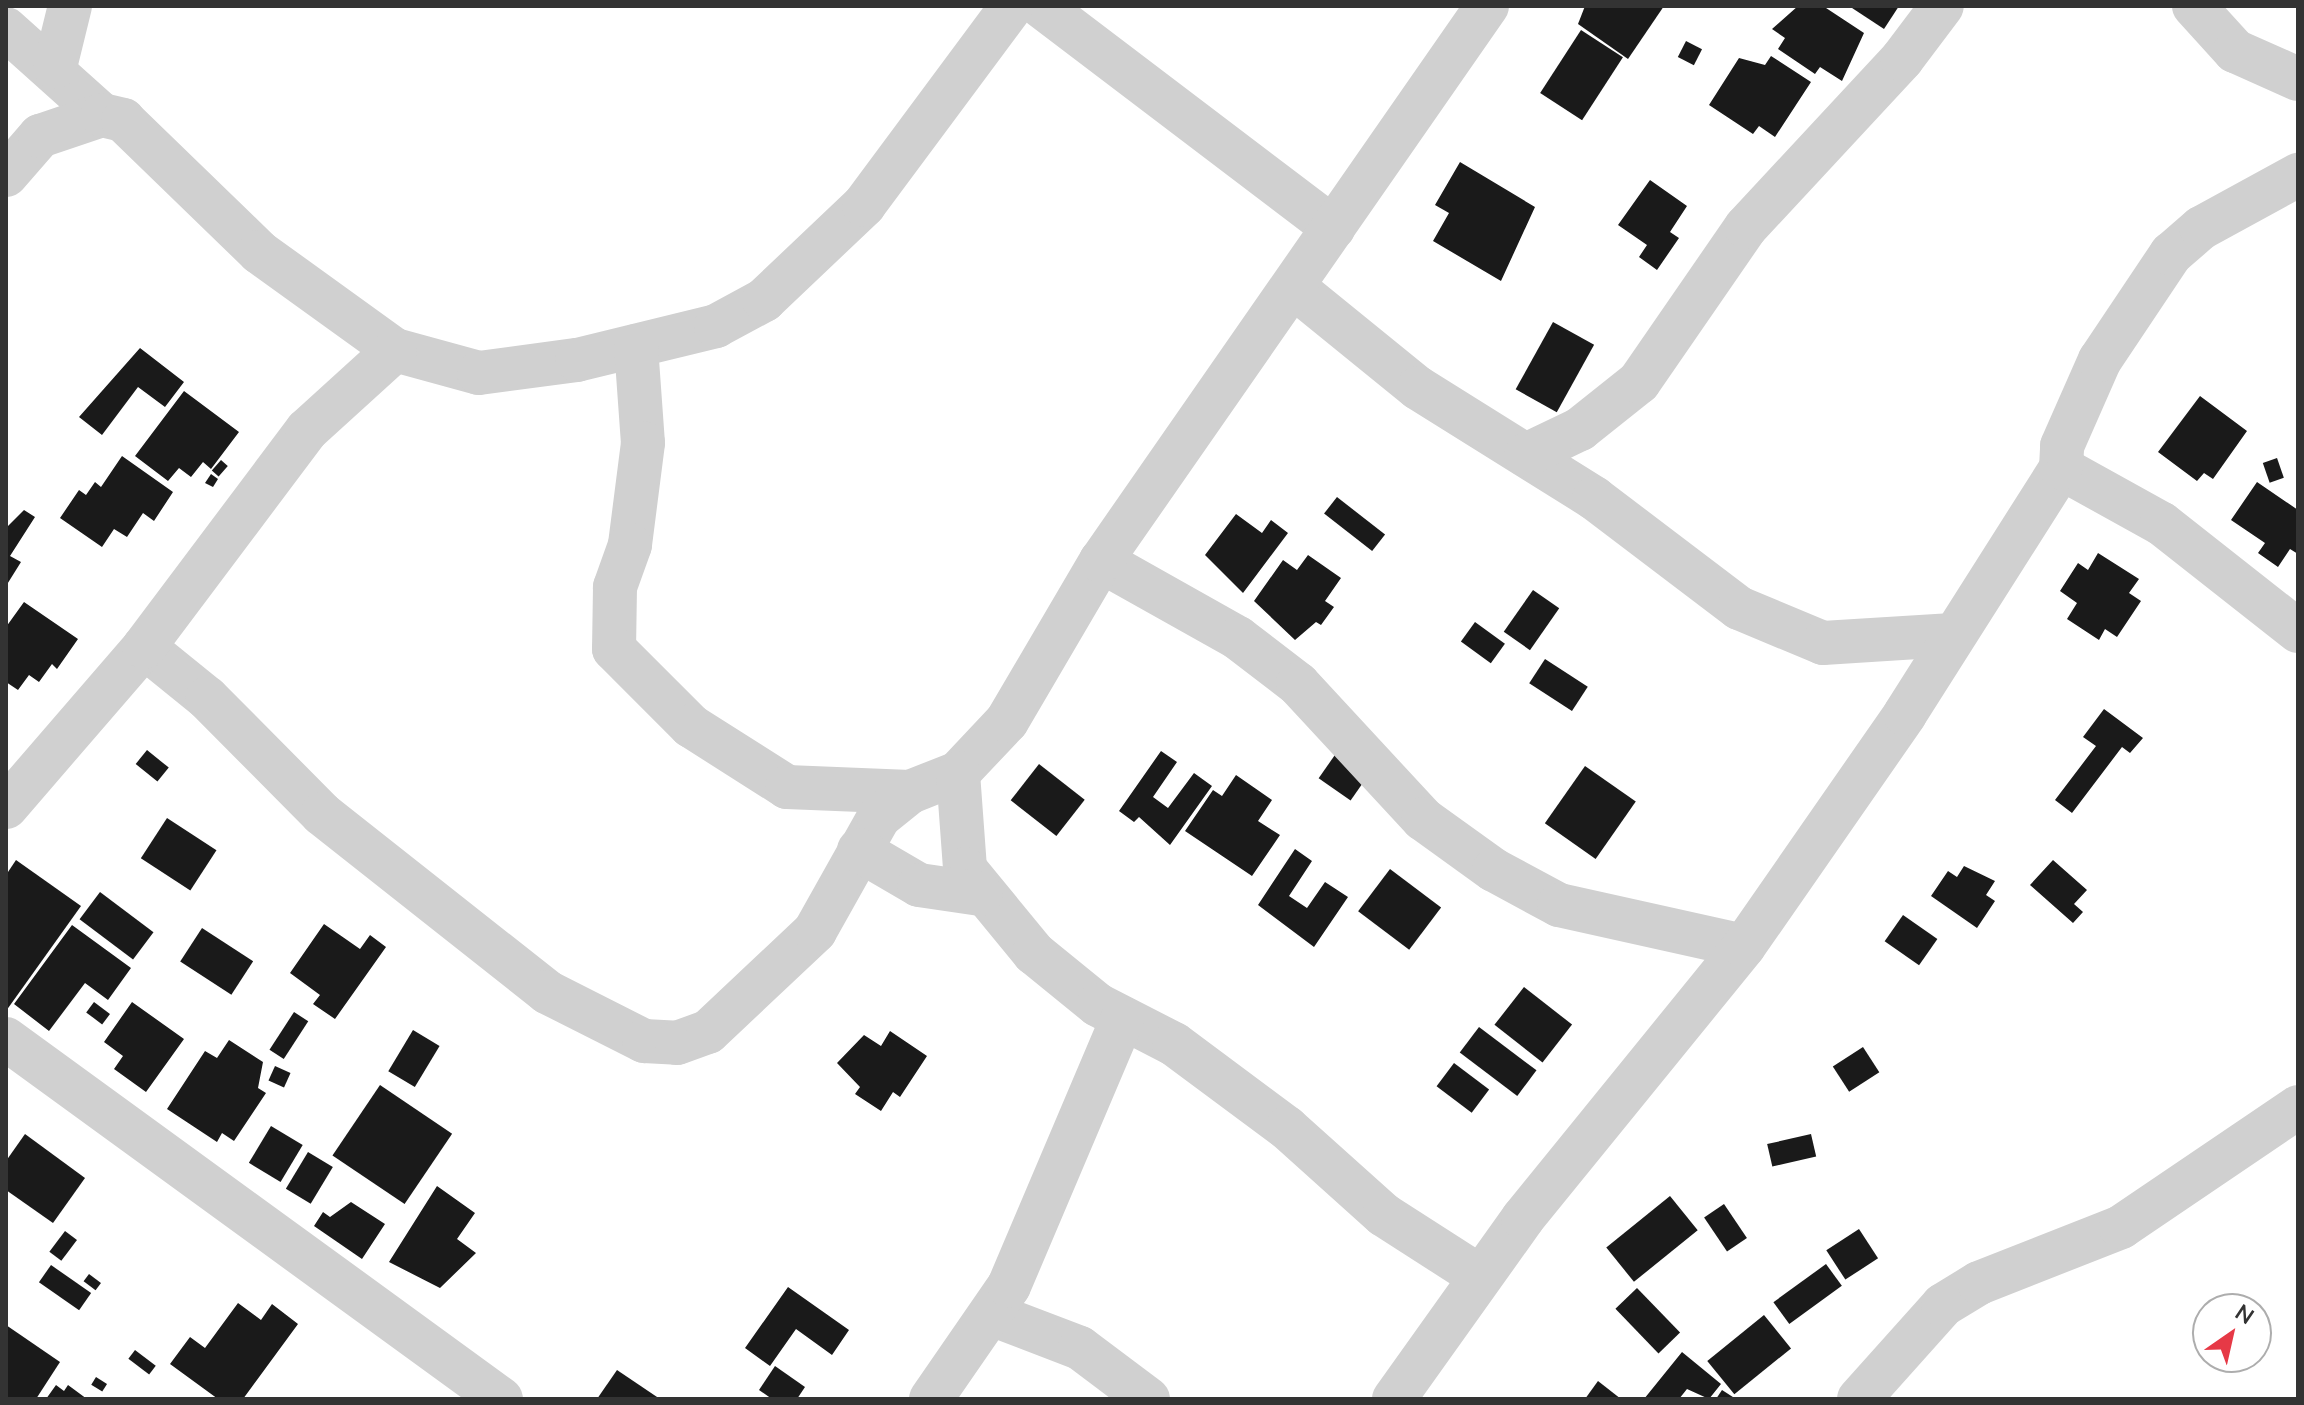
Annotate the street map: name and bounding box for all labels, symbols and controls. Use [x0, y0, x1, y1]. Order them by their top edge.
north arrow [2192, 1293, 2272, 1373]
text: N [2229, 1298, 2260, 1332]

